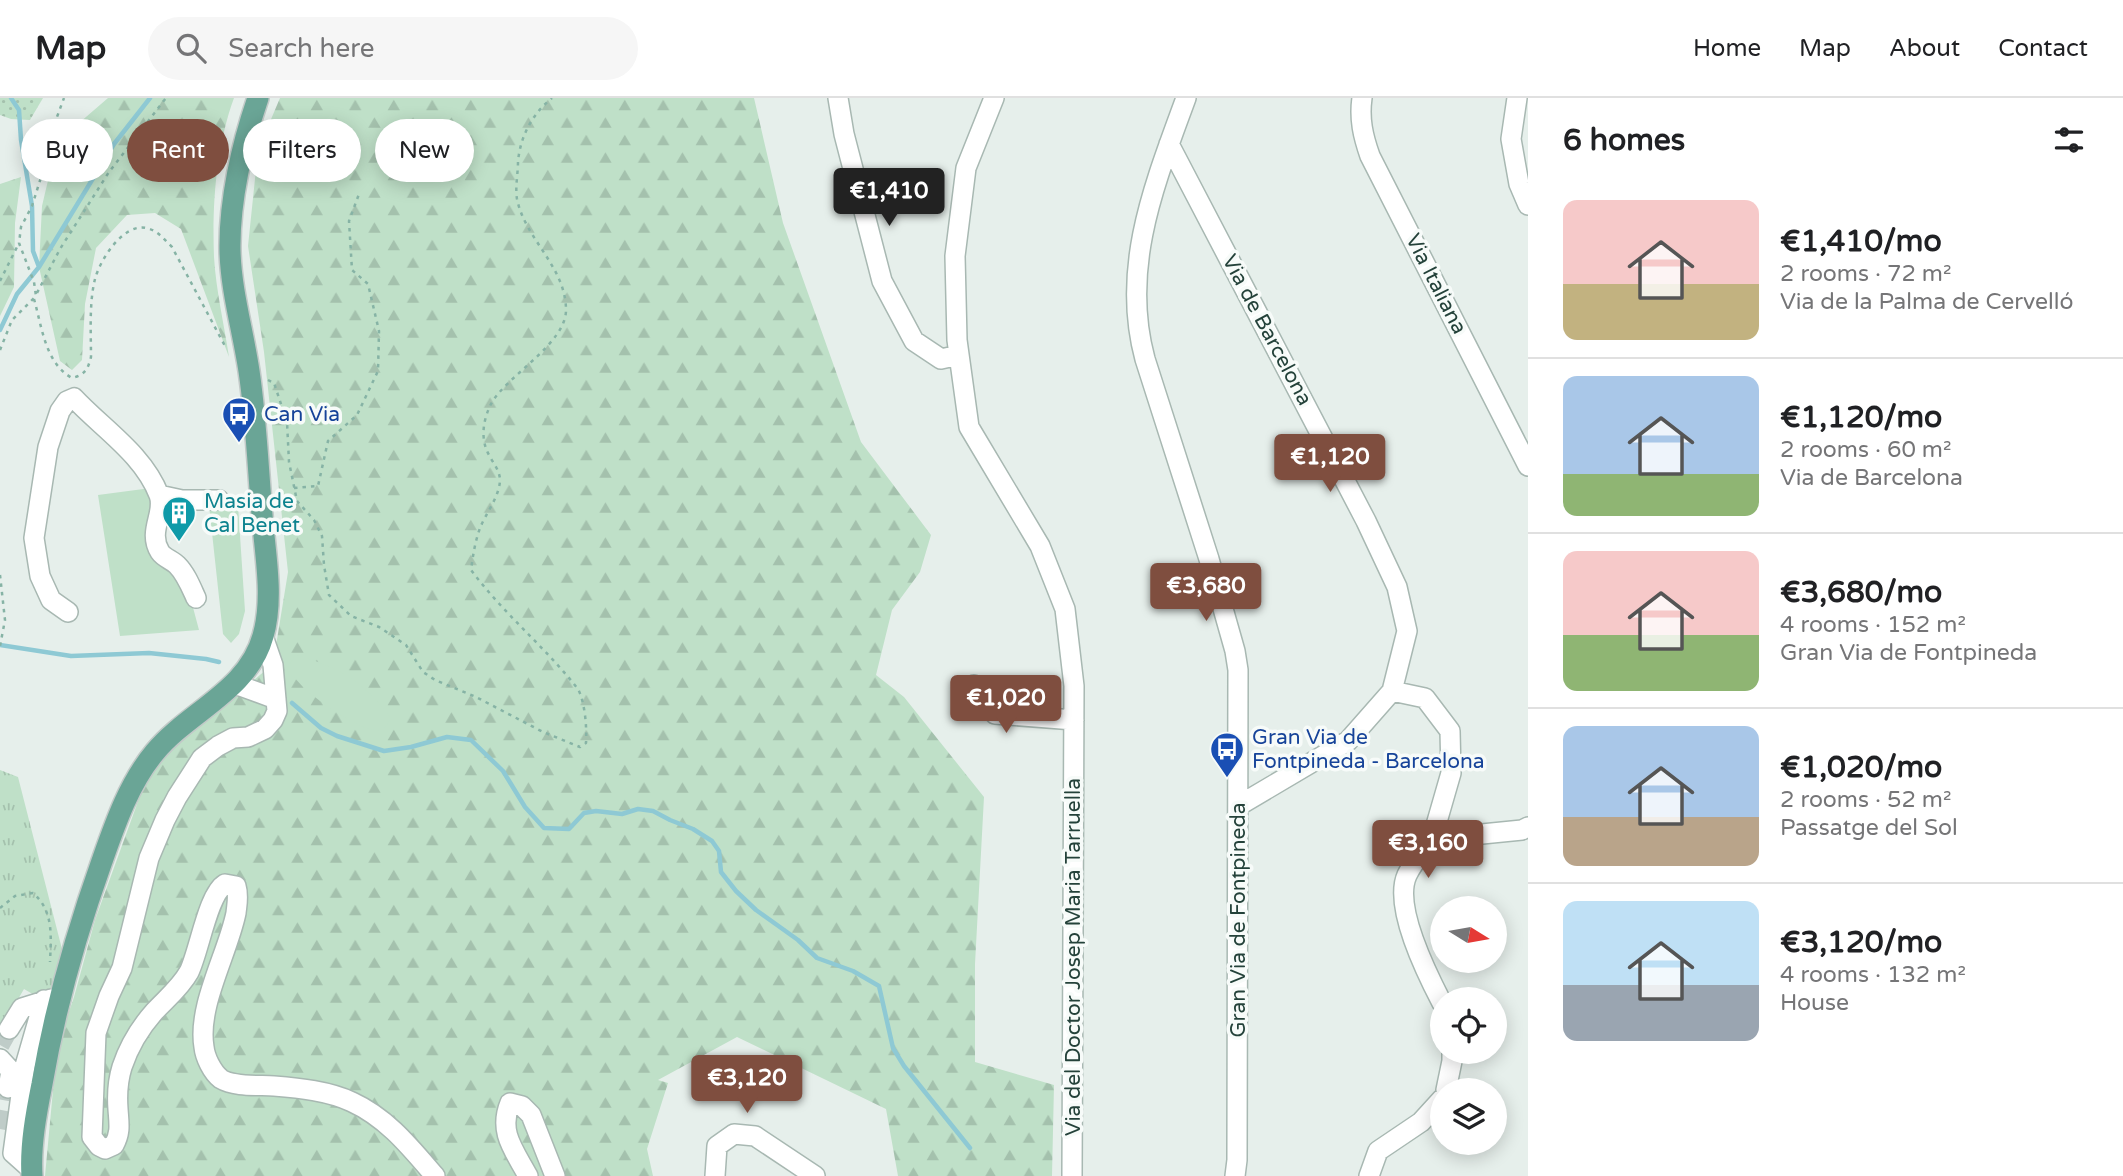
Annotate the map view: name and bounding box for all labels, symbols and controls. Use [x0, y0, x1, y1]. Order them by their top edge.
search box [148, 17, 638, 80]
text: Map [35, 29, 106, 68]
icon: search [172, 29, 210, 67]
text: Search here [228, 33, 374, 64]
text: Home [1693, 34, 1761, 63]
text: Map [1799, 34, 1851, 63]
text: About [1889, 34, 1960, 63]
text: Contact [1998, 34, 2088, 63]
chip: Buy [21, 119, 113, 182]
chip: Rent [127, 119, 229, 182]
chip: Filters [243, 119, 361, 182]
chip: New [375, 119, 474, 182]
icon: filters [2050, 121, 2088, 159]
text: 6 homes [1563, 122, 1685, 159]
pin: €1,410 [832, 169, 946, 228]
text: €1,410 [850, 177, 928, 205]
text: €1,410/mo [1780, 223, 1942, 260]
icon: home [1619, 228, 1703, 312]
street label: Via Italiana [1400, 230, 1472, 338]
street label: Via de Barcelona [1217, 250, 1317, 410]
text: 2 rooms · 72 m² [1780, 260, 1951, 288]
text: Via de la Palma de Cervelló [1780, 288, 2073, 316]
bus stop icon: Can Via [220, 395, 258, 444]
text: €1,120/mo [1780, 399, 1942, 436]
place label: Can Via [264, 402, 340, 427]
icon: home [1619, 404, 1703, 488]
pin: €1,120 [1273, 434, 1387, 494]
text: 2 rooms · 60 m² [1780, 436, 1951, 464]
text: €1,120 [1290, 443, 1370, 471]
text: Via de Barcelona [1780, 464, 1963, 492]
place label: Masia de Cal Benet [204, 489, 300, 538]
building icon: Masia de Cal Benet [160, 494, 198, 543]
pin: €3,680 [1149, 564, 1263, 623]
text: €3,680 [1166, 572, 1246, 600]
text: €3,680/mo [1780, 574, 1942, 611]
icon: home [1619, 579, 1703, 663]
text: 4 rooms · 152 m² [1780, 611, 1966, 639]
text: Gran Via de Fontpineda [1780, 639, 2037, 667]
pin: €1,020 [949, 676, 1063, 735]
text: €1,020 [966, 684, 1046, 712]
place label: Gran Via de Fontpineda - Barcelona [1252, 725, 1485, 774]
bus stop icon: Gran Via de Fontpineda - Barcelona [1208, 730, 1246, 779]
text: €1,020/mo [1780, 749, 1942, 786]
icon: home [1619, 754, 1703, 838]
street label: Via del Doctor Josep Maria Tarruella [1061, 778, 1086, 1136]
text: 2 rooms · 52 m² [1780, 786, 1951, 814]
street label: Gran Via de Fontpineda [1226, 803, 1251, 1037]
text: Passatge del Sol [1780, 814, 1958, 842]
pin: €3,160 [1371, 820, 1485, 880]
text: €3,160 [1388, 829, 1468, 857]
north arrow [1430, 896, 1507, 973]
map controls [1430, 896, 1507, 1155]
text: €3,120/mo [1780, 924, 1942, 961]
icon: home [1619, 929, 1703, 1013]
text: 4 rooms · 132 m² [1780, 961, 1966, 989]
button: locate [1430, 987, 1507, 1064]
text: House [1780, 989, 1849, 1017]
pin: €3,120 [690, 1056, 804, 1115]
text: €3,120 [707, 1064, 787, 1092]
button: layers [1430, 1078, 1507, 1155]

